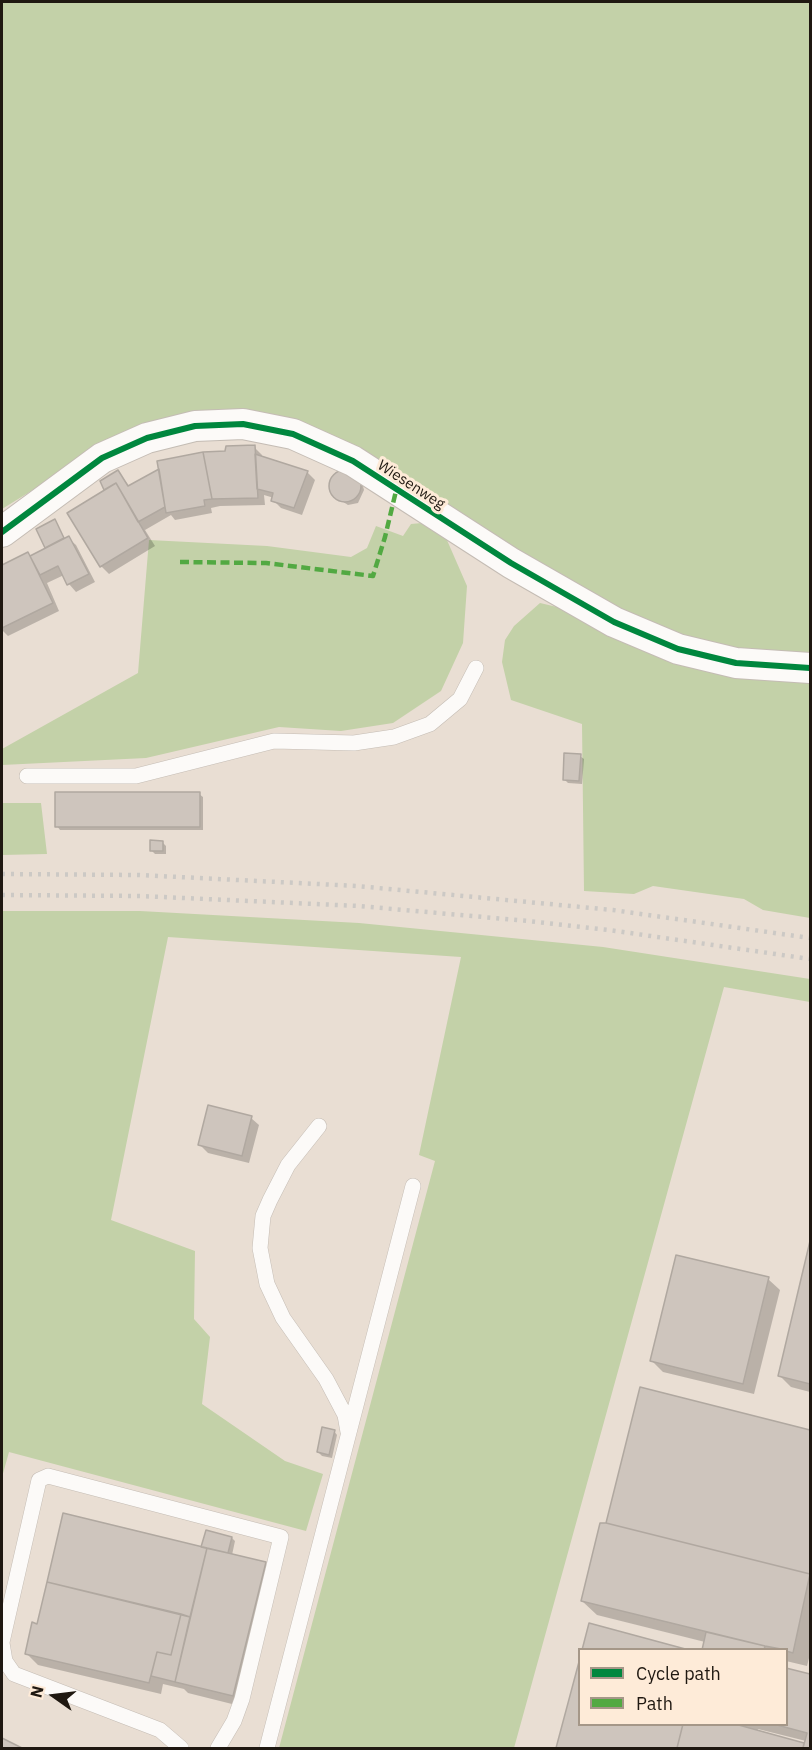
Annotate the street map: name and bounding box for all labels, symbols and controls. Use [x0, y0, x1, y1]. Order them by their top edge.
street label: Wiesenweg [374, 457, 448, 513]
legend [578, 1648, 788, 1726]
text: Cycle path [636, 1662, 721, 1685]
north arrow [24, 1666, 84, 1726]
text: N [25, 1684, 48, 1700]
text: Path [636, 1692, 673, 1715]

